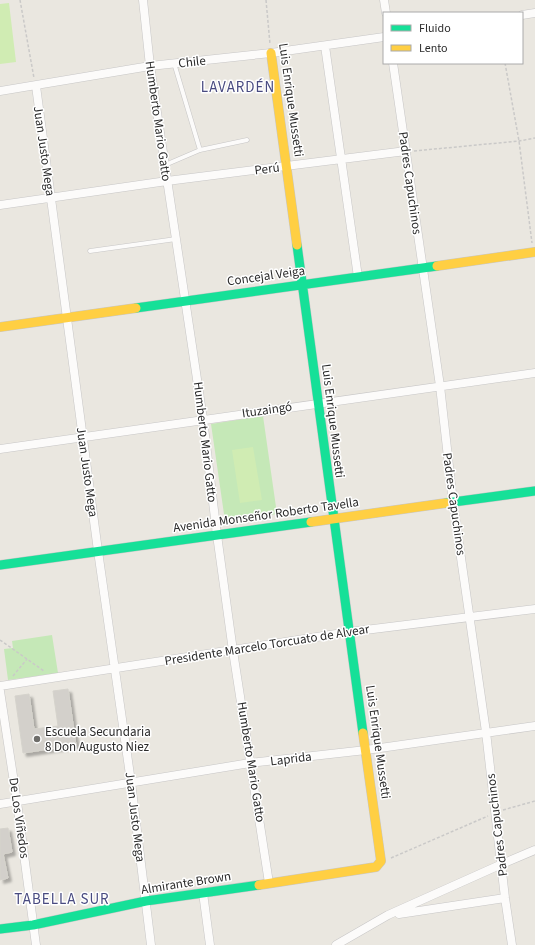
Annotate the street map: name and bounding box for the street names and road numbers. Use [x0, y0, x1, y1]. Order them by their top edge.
street label: Luis Enrique Mussetti [274, 42, 308, 158]
street label: Chile [177, 52, 207, 72]
street label: Humberto Mario Gatto [141, 60, 175, 182]
street label: Juan Justo Mega [29, 105, 59, 197]
street label: Padres Capuchinos [394, 131, 426, 236]
street label: Perú [253, 159, 281, 179]
street label: Concejal Veiga [226, 262, 306, 290]
street label: Luis Enrique Mussetti [317, 363, 349, 479]
street label: Humberto Mario Gatto [189, 381, 221, 503]
street label: Ituzaingó [241, 398, 293, 422]
street label: Juan Justo Mega [72, 426, 102, 518]
street label: Padres Capuchinos [438, 452, 470, 557]
street label: Avenida Monseñor Roberto Tavella [172, 493, 360, 537]
street label: Presidente Marcelo Torcuato de Alvear [163, 620, 371, 670]
street label: Luis Enrique Mussetti [361, 684, 395, 800]
street label: Humberto Mario Gatto [233, 701, 269, 823]
street label: Laprida [269, 748, 313, 770]
street label: Juan Justo Mega [121, 771, 149, 863]
street label: Padres Capuchinos [482, 772, 512, 877]
street label: De Los Viñedos [4, 776, 34, 860]
street label: Almirante Brown [140, 867, 232, 899]

